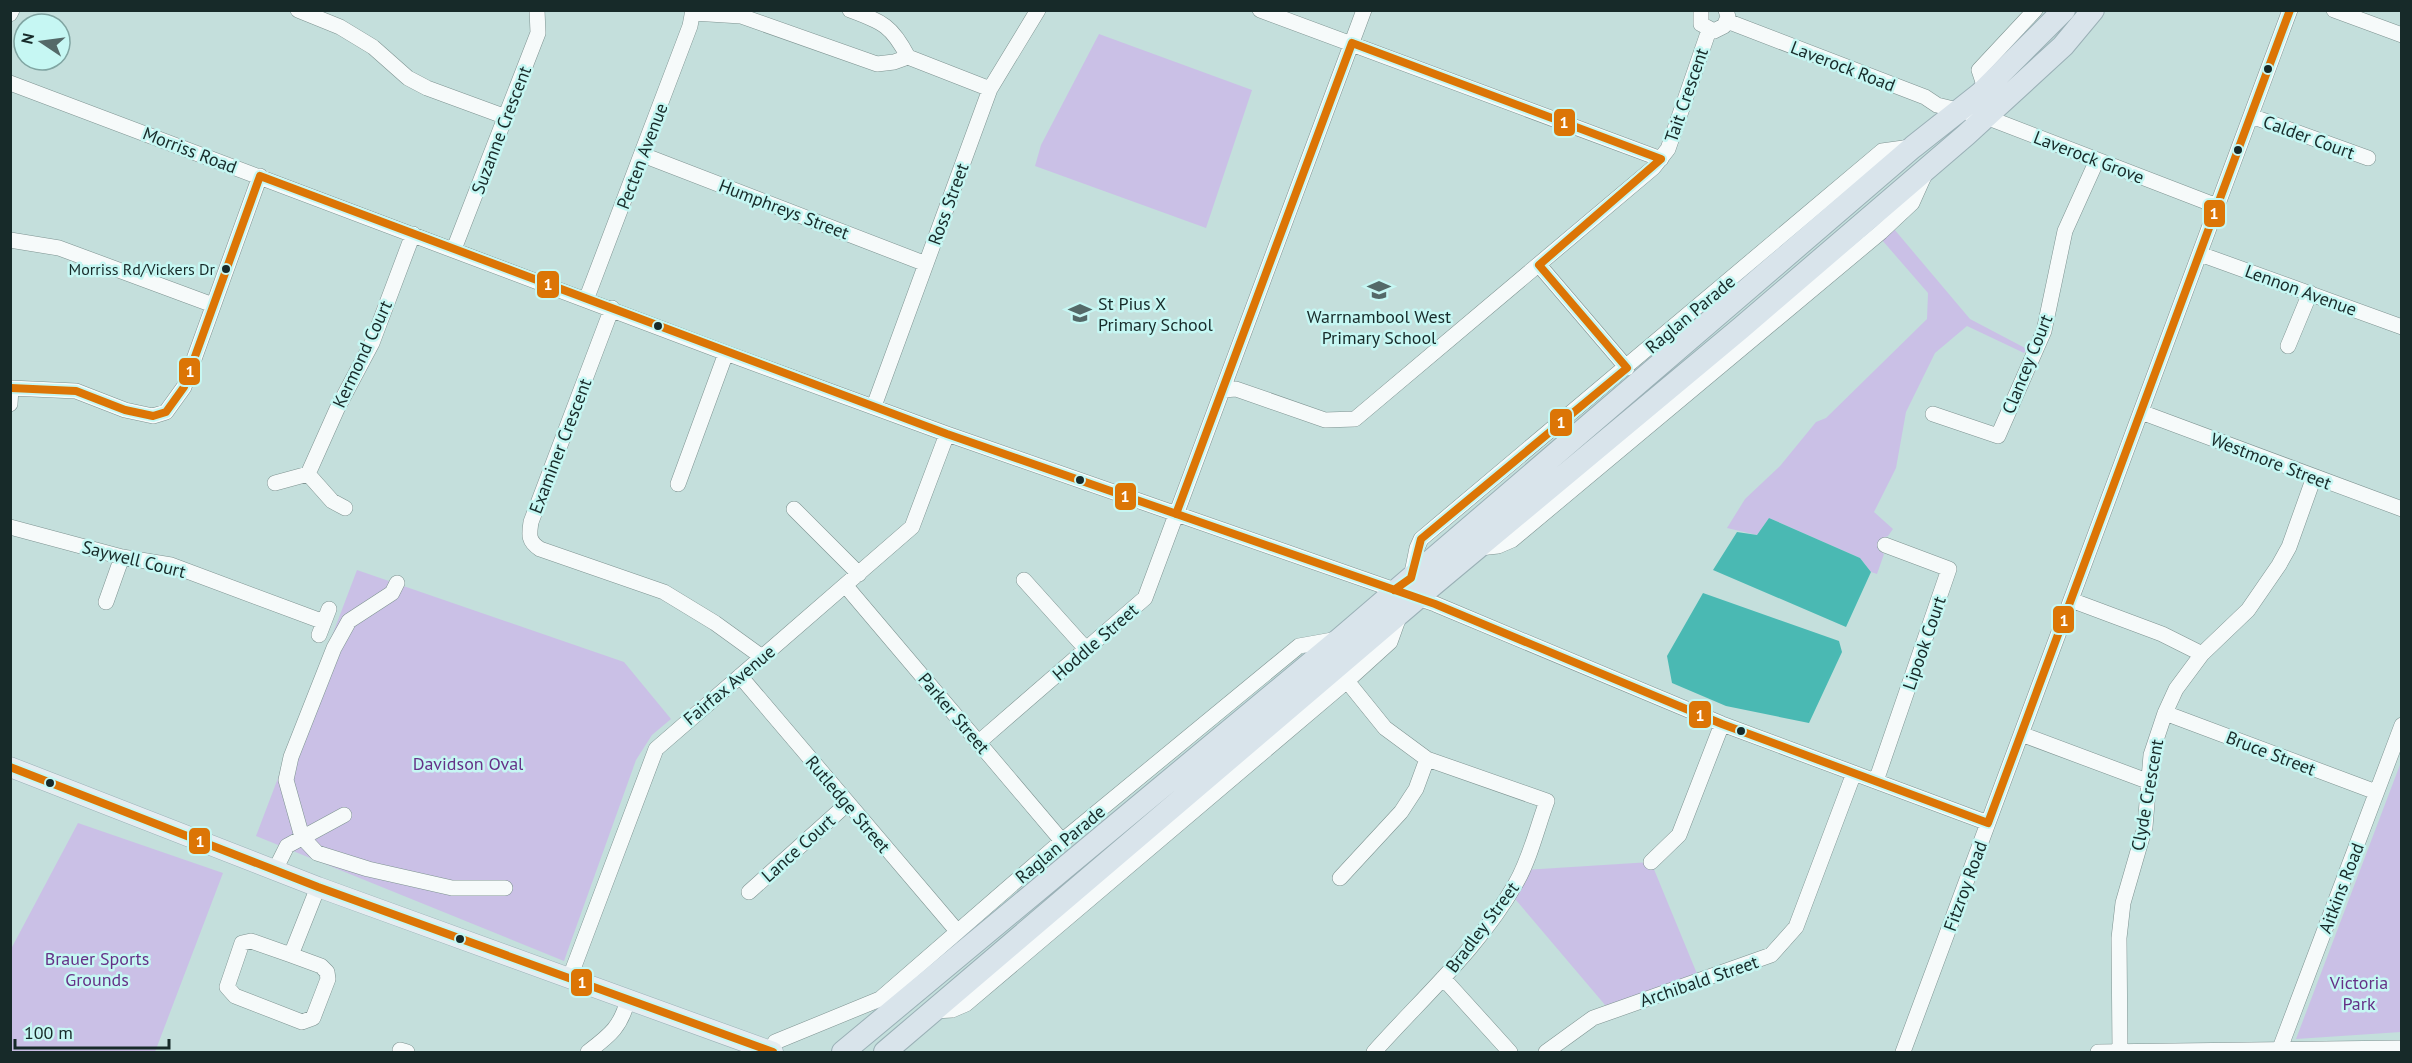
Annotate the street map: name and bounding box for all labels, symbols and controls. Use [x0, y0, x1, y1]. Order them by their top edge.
north arrow [12, 12, 72, 72]
text: N [16, 31, 38, 46]
street label: Laverock Road [1787, 35, 1899, 97]
street label: Tait Crescent [1659, 45, 1713, 145]
street label: Suzanne Crescent [466, 63, 536, 197]
unlabelled marker [2262, 63, 2274, 75]
street label: Pecten Avenue [611, 100, 673, 212]
line badge: 1 [1553, 108, 1576, 137]
street label: Calder Court [2260, 110, 2358, 164]
text: 1 [1559, 112, 1569, 132]
street label: Morriss Road [140, 122, 240, 178]
street label: Laverock Grove [2031, 125, 2147, 189]
unlabelled marker [2232, 144, 2244, 156]
street label: Ross Street [923, 160, 973, 248]
street label: Humphreys Street [716, 174, 852, 244]
line badge: 1 [2203, 199, 2226, 228]
text: 1 [2209, 203, 2219, 223]
place label: Morriss Rd/Vickers Dr [69, 259, 216, 279]
street label: Lennon Avenue [2242, 259, 2360, 321]
marker: Morriss Rd/Vickers Dr [220, 263, 232, 275]
line badge: 1 [536, 270, 560, 299]
street label: Raglan Parade [1640, 270, 1740, 358]
text: 1 [543, 274, 553, 294]
school or university icon: Warrnambool West Primary School [1366, 277, 1392, 303]
place label: St Pius X Primary School [1098, 292, 1213, 336]
street label: Kermond Court [327, 297, 397, 411]
school or university icon: St Pius X Primary School [1067, 300, 1093, 326]
place label: Warrnambool West Primary School [1307, 305, 1451, 349]
street label: Clancey Court [1997, 311, 2057, 417]
unlabelled marker [652, 320, 664, 332]
line badge: 1 [178, 357, 201, 386]
text: 1 [185, 361, 195, 381]
street label: Examiner Crescent [524, 375, 596, 517]
line badge: 1 [1549, 408, 1573, 437]
text: 1 [1556, 412, 1566, 432]
street label: Westmore Street [2207, 427, 2335, 495]
unlabelled marker [1074, 474, 1086, 486]
line badge: 1 [1114, 482, 1137, 511]
text: 1 [1120, 486, 1130, 506]
street label: Saywell Court [80, 535, 188, 583]
street label: Lipook Court [1897, 593, 1951, 693]
street label: Hoddle Street [1047, 598, 1143, 686]
line badge: 1 [2052, 605, 2075, 634]
text: 1 [2059, 610, 2069, 630]
street label: Fairfax Avenue [678, 640, 780, 730]
street label: Parker Street [913, 668, 995, 758]
line badge: 1 [1688, 700, 1712, 729]
text: 1 [1695, 705, 1705, 725]
unlabelled marker [1735, 725, 1747, 737]
street label: Bruce Street [2223, 725, 2319, 781]
street label: Clyde Crescent [2126, 737, 2168, 853]
street label: Rutledge Street [801, 751, 895, 857]
park label: Davidson Oval [413, 752, 524, 775]
unlabelled marker [44, 777, 56, 789]
street label: Raglan Parade [1010, 800, 1110, 888]
street label: Lance Court [756, 809, 840, 887]
line badge: 1 [188, 827, 211, 855]
text: 1 [195, 831, 205, 851]
street label: Fitzroy Road [1938, 838, 1992, 934]
street label: Aitkins Road [2313, 839, 2369, 937]
street label: Bradley Street [1440, 877, 1524, 977]
unlabelled marker [454, 933, 466, 945]
park label: Brauer Sports Grounds [45, 947, 149, 991]
street label: Archibald Street [1637, 950, 1761, 1012]
line badge: 1 [570, 968, 593, 997]
park label: Victoria Park [2329, 971, 2388, 1015]
text: 1 [577, 972, 587, 992]
scale bar [15, 1012, 170, 1050]
text: 100 m [24, 1021, 73, 1044]

